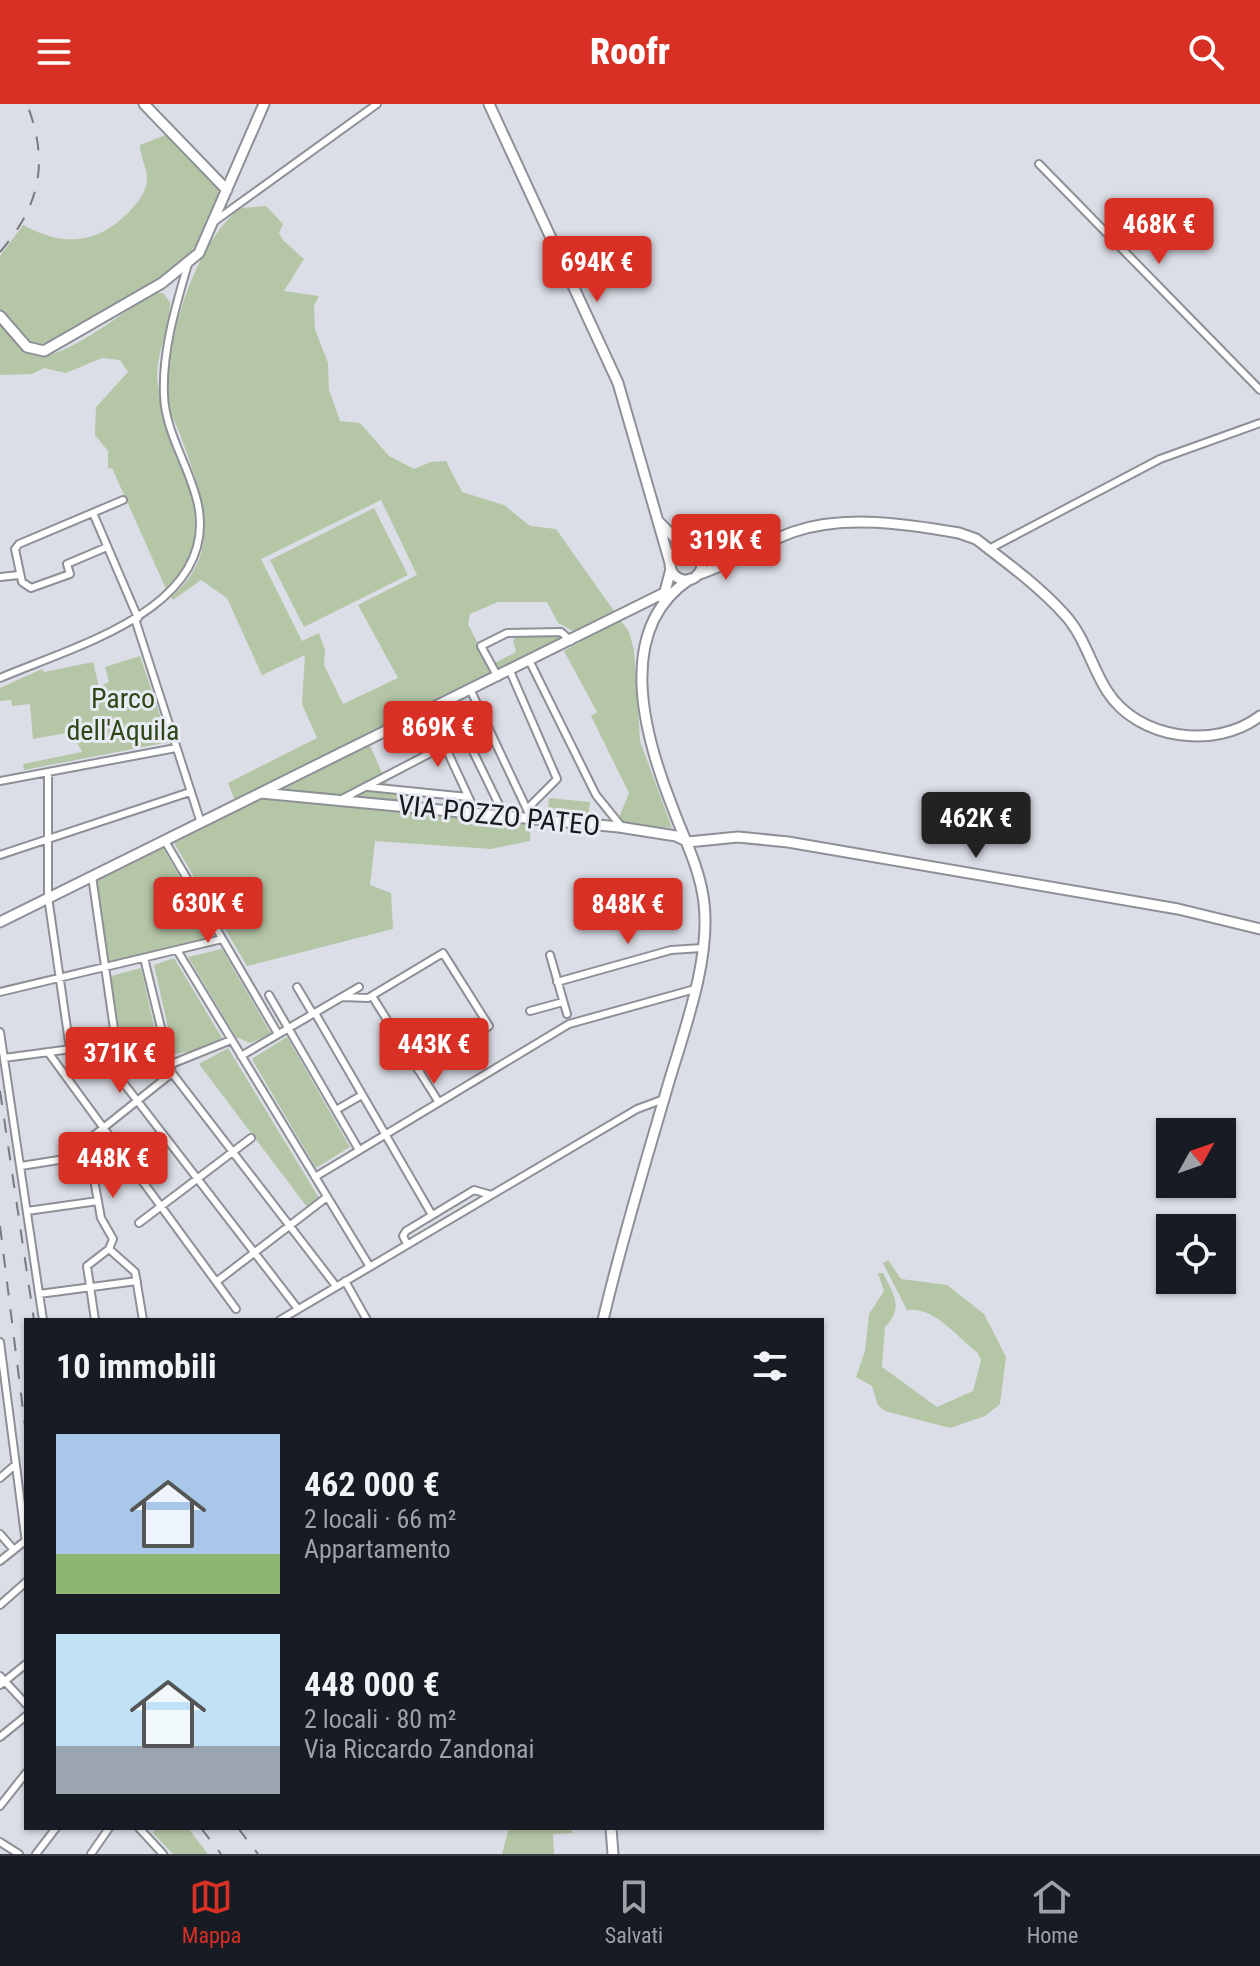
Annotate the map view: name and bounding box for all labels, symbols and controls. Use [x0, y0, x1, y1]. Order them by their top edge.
icon: menu [32, 30, 76, 74]
icon: search [1184, 30, 1228, 74]
text: Roofr [590, 31, 670, 73]
pin: 468K € [1094, 198, 1224, 266]
text: 468K € [1123, 209, 1195, 239]
pin: 694K € [532, 236, 662, 304]
text: 694K € [561, 247, 633, 277]
pin: 319K € [661, 514, 791, 582]
text: 319K € [690, 525, 762, 555]
park label: Parco dell'Aquila [66, 682, 180, 747]
pin: 869K € [373, 701, 503, 769]
text: 869K € [402, 712, 474, 742]
street label: VIA POZZO PATEO [396, 788, 602, 843]
pin: 462K € [911, 792, 1041, 860]
text: 462K € [940, 803, 1012, 833]
pin: 630K € [143, 877, 273, 945]
pin: 848K € [563, 878, 693, 946]
text: 630K € [172, 888, 244, 918]
text: 848K € [592, 889, 664, 919]
pin: 443K € [369, 1018, 499, 1086]
pin: 371K € [55, 1027, 185, 1095]
text: 443K € [398, 1029, 470, 1059]
text: 371K € [84, 1038, 156, 1068]
north arrow [1156, 1118, 1236, 1198]
map controls [1156, 1118, 1236, 1294]
pin: 448K € [48, 1132, 178, 1200]
text: 448K € [77, 1143, 149, 1173]
button: locate [1156, 1214, 1236, 1294]
icon: filters [748, 1344, 792, 1388]
text: 10 immobili [56, 1346, 217, 1386]
text: 462 000 € [304, 1464, 440, 1504]
icon: home [120, 1466, 216, 1562]
text: 2 locali · 66 m² [304, 1504, 456, 1534]
text: Appartamento [304, 1534, 451, 1564]
text: 448 000 € [304, 1664, 440, 1704]
icon: home [120, 1666, 216, 1762]
text: 2 locali · 80 m² [304, 1704, 456, 1734]
text: Via Riccardo Zandonai [304, 1734, 534, 1764]
tab: Mappa [182, 1875, 241, 1948]
tab: Salvati [605, 1875, 663, 1948]
tab: Home [1027, 1875, 1078, 1948]

